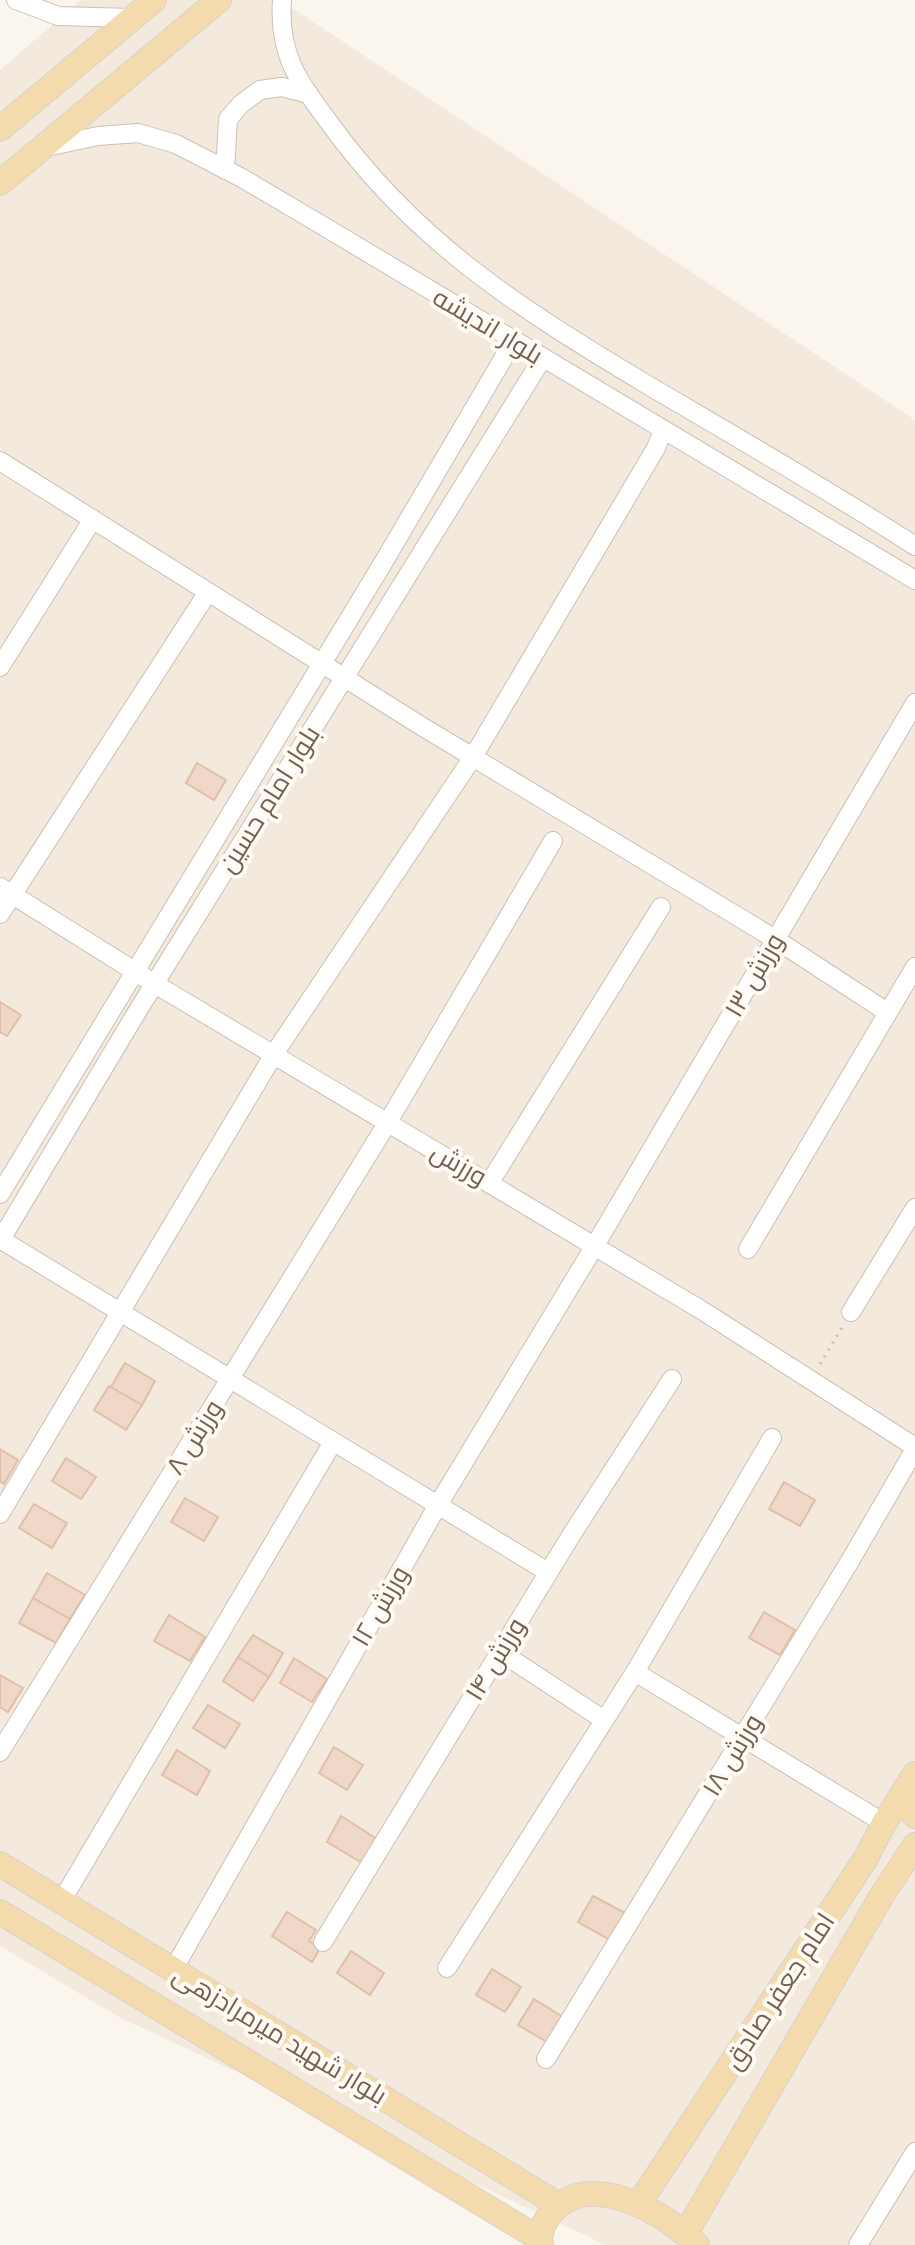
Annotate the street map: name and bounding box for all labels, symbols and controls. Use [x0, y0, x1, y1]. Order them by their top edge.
street label: بلوار اندیشه [427, 280, 549, 372]
street label: بلوار امام حسین [210, 719, 329, 880]
street label: ورزش ۱۳ [716, 927, 792, 1023]
street label: ورزش [425, 1134, 493, 1194]
street label: ورزش ۸ [158, 1393, 230, 1481]
street label: ورزش ۱۲ [343, 1559, 417, 1653]
street label: ورزش ۱۴ [457, 1611, 533, 1707]
street label: ورزش ۱۸ [694, 1708, 770, 1802]
street label: امام جعفر صادق [716, 1906, 843, 2076]
street label: بلوار شهید میرمرادزهی [167, 1958, 393, 2112]

